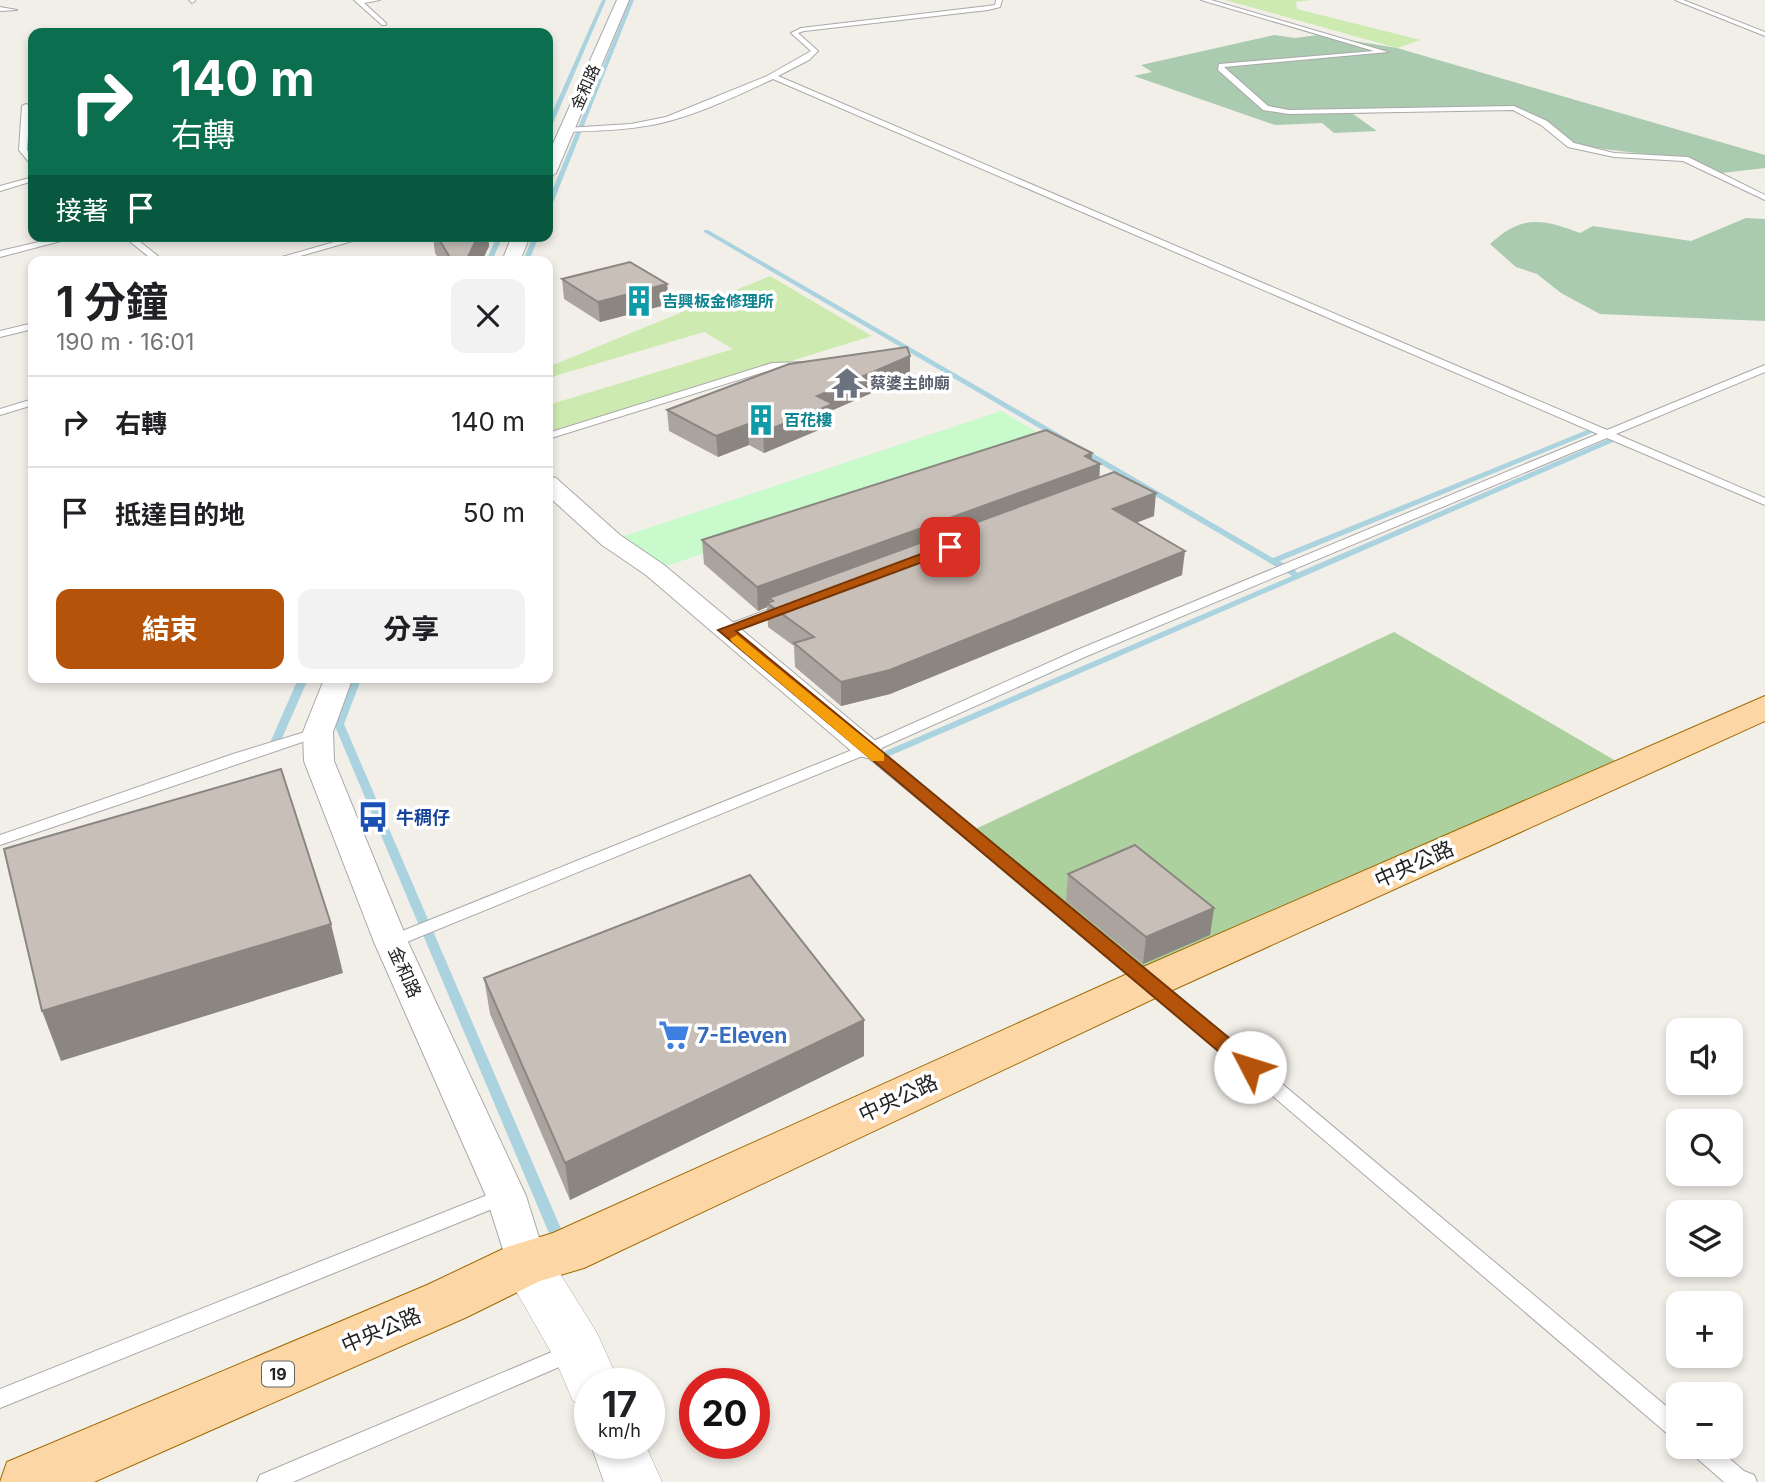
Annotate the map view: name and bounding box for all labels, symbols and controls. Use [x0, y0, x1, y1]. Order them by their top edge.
text: 140 m [171, 49, 315, 108]
icon: right [56, 56, 147, 147]
street label: 金和路 [566, 61, 604, 113]
text: 右轉 [171, 115, 235, 154]
icon: arrive [122, 189, 160, 227]
text: 接著 [56, 195, 108, 226]
text: 1 分鐘 [56, 276, 168, 327]
button: close [451, 279, 525, 353]
building icon: 吉興板金修理所 [622, 284, 656, 318]
place label: 吉興板金修理所 [662, 291, 774, 311]
text: 190 m · 16:01 [56, 328, 194, 356]
temple icon: 蔡婆主帥廟 [830, 366, 864, 400]
place label: 蔡婆主帥廟 [870, 373, 950, 393]
icon: right [56, 403, 94, 441]
building icon: 百花樓 [744, 403, 778, 437]
text: 140 m [451, 406, 525, 437]
text: 右轉 [115, 408, 167, 439]
place label: 百花樓 [784, 410, 832, 430]
icon: arrive [56, 494, 94, 532]
text: 50 m [463, 497, 525, 528]
text: 抵達目的地 [115, 499, 245, 530]
pin [920, 517, 980, 577]
icon: arrive [931, 528, 969, 566]
button: 結束 [56, 589, 284, 669]
button: 分享 [298, 589, 525, 669]
bus stop icon: 牛稠仔 [356, 800, 390, 834]
place label: 牛稠仔 [396, 807, 450, 828]
street label: 中央公路 [1371, 835, 1457, 893]
street label: 金和路 [384, 943, 426, 1001]
supermarket icon: 7-Eleven [657, 1018, 691, 1052]
map controls [1666, 1018, 1743, 1459]
button: sound [1666, 1018, 1743, 1095]
place label: 7-Eleven [697, 1023, 787, 1048]
position arrow [1213, 1030, 1287, 1104]
street label: 中央公路 [855, 1069, 941, 1127]
button: search [1666, 1109, 1743, 1186]
button: layers [1666, 1200, 1743, 1277]
button: + [1666, 1291, 1743, 1368]
street label: 中央公路 [337, 1302, 425, 1358]
road number: 19 [262, 1362, 294, 1386]
speed limit sign: 20 [679, 1368, 770, 1459]
button: − [1666, 1382, 1743, 1459]
text: 17 [602, 1383, 637, 1425]
text: km/h [598, 1420, 641, 1441]

